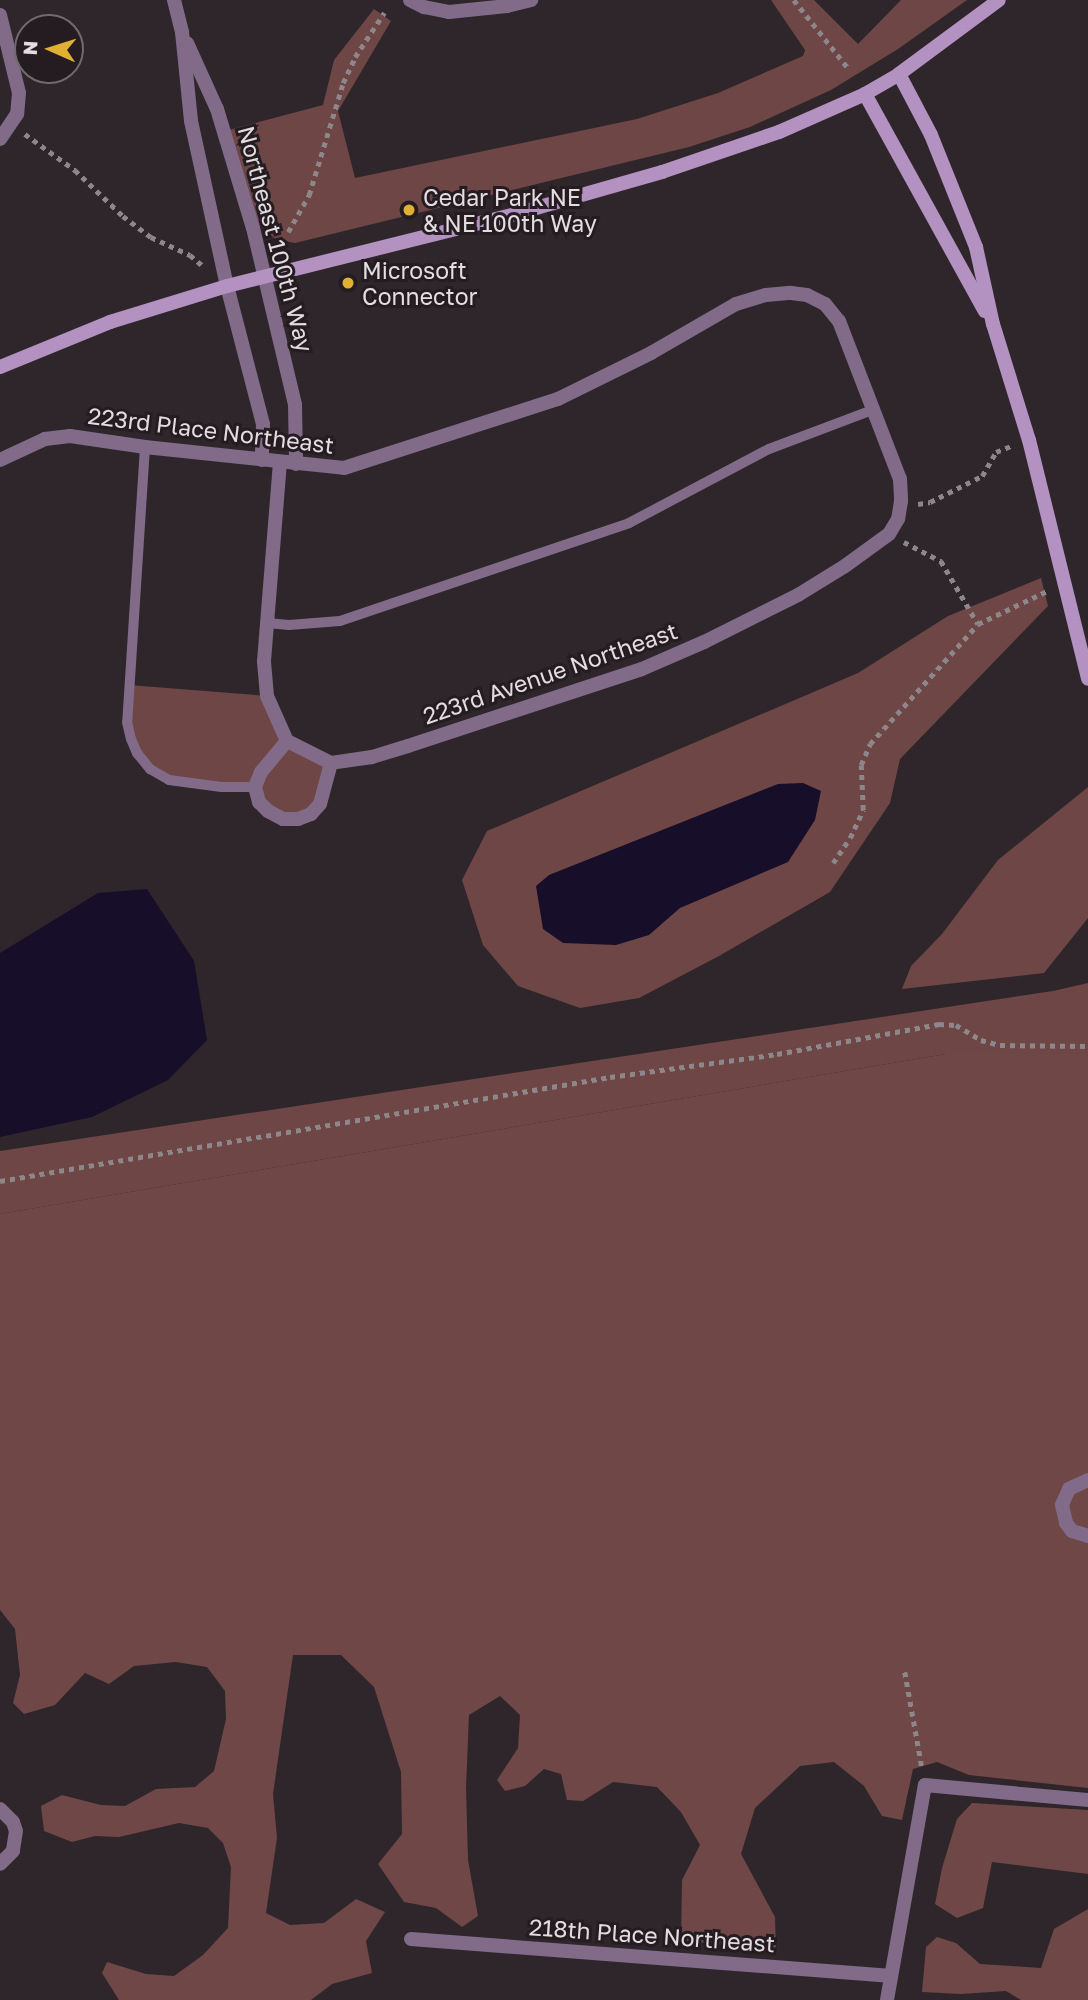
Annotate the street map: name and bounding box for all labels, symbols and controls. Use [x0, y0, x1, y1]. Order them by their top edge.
north arrow [14, 14, 84, 84]
text: N [18, 40, 41, 56]
street label: Northeast 100th Way [233, 123, 319, 355]
place label: Cedar Park NE & NE 100th Way [423, 183, 597, 237]
marker: Cedar Park NE & NE 100th Way [401, 202, 417, 218]
place label: Microsoft Connector [362, 256, 478, 310]
marker: Microsoft Connector [340, 275, 356, 291]
street label: 223rd Place Northeast [86, 401, 336, 459]
street label: 223rd Avenue Northeast [419, 616, 681, 730]
street label: 218th Place Northeast [528, 1913, 776, 1957]

